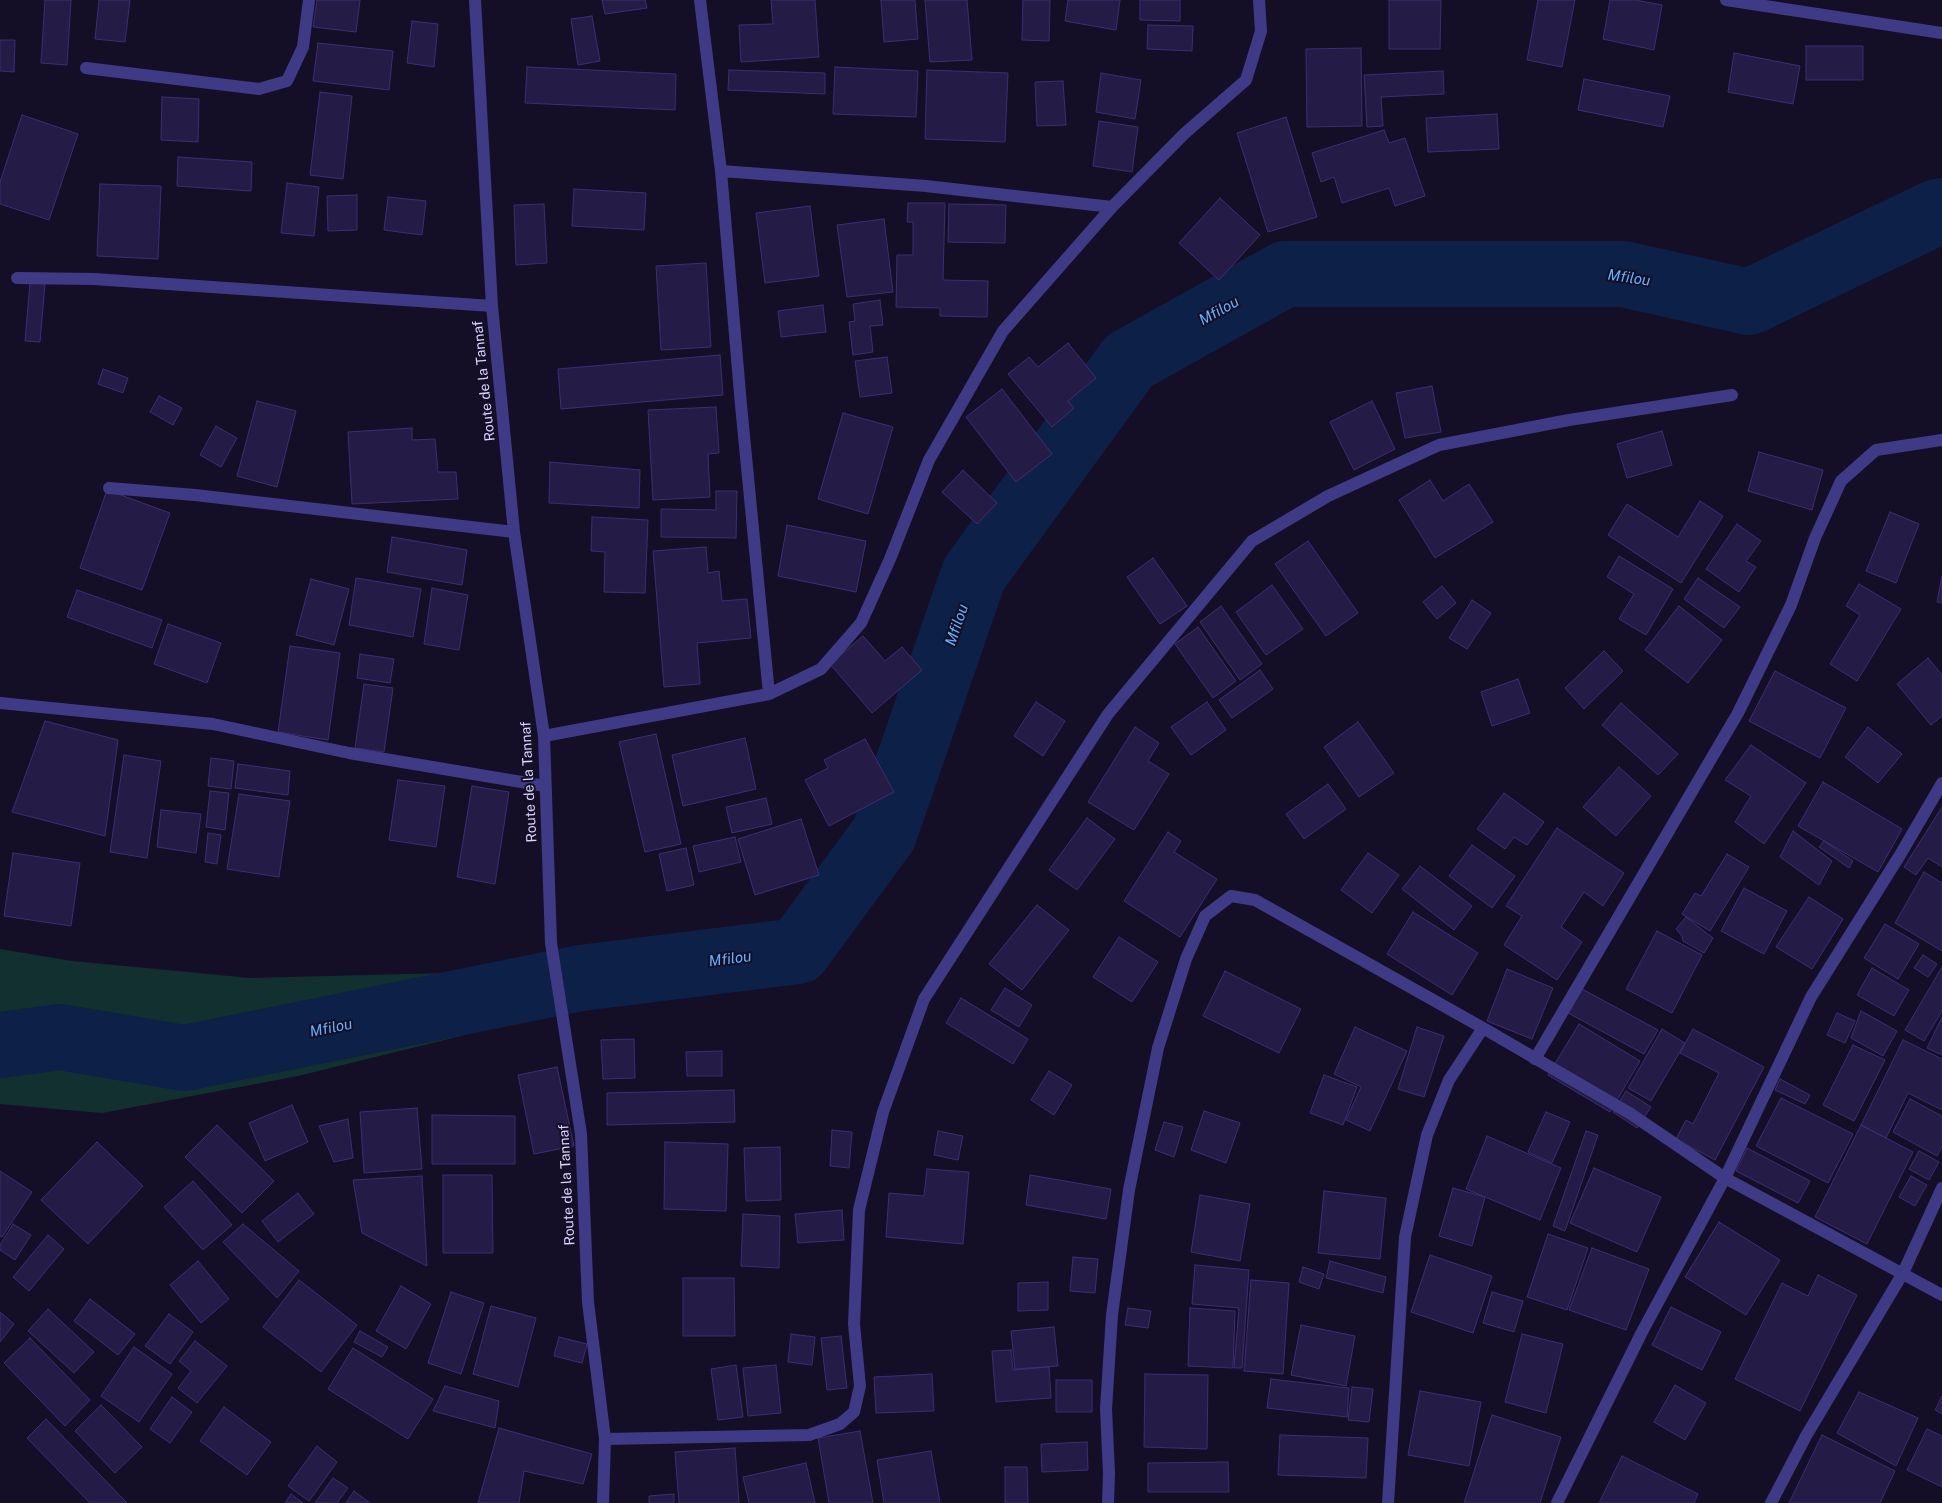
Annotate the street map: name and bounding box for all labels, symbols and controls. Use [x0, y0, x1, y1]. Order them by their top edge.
water label: Mfilou [1607, 266, 1651, 290]
water label: Mfilou [1196, 293, 1242, 329]
street label: Route de la Tannaf [469, 320, 499, 442]
water label: Mfilou [942, 602, 972, 648]
street label: Route de la Tannaf [517, 721, 541, 843]
water label: Mfilou [708, 947, 752, 971]
water label: Mfilou [308, 1015, 354, 1041]
street label: Route de la Tannaf [555, 1124, 579, 1246]

